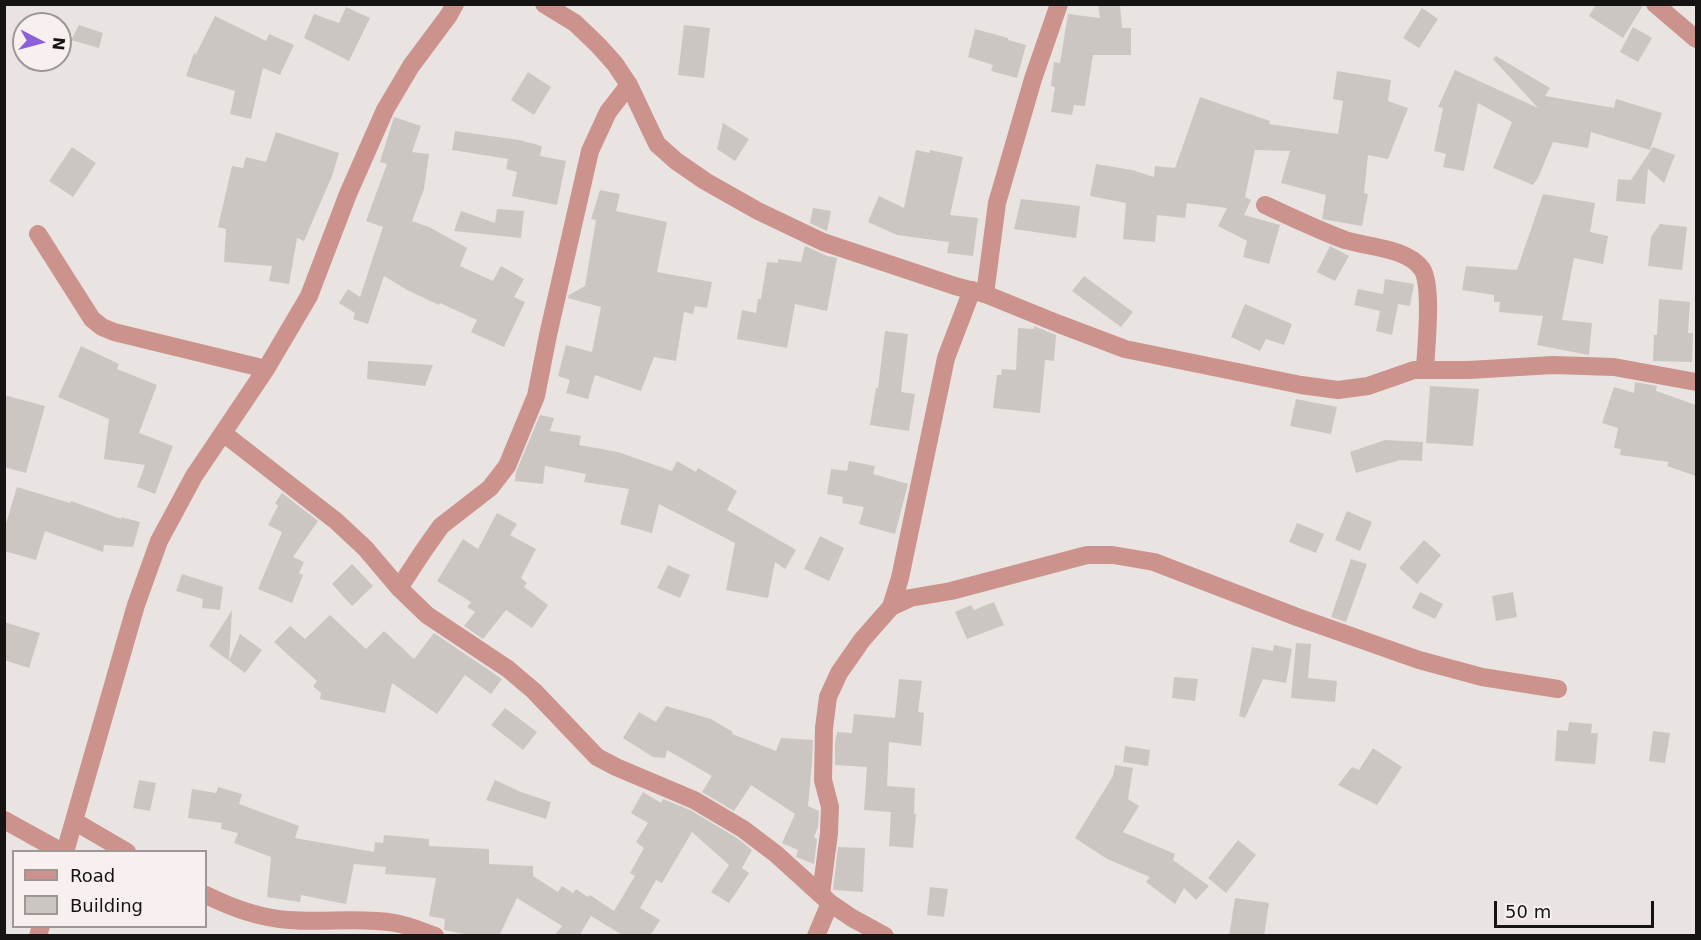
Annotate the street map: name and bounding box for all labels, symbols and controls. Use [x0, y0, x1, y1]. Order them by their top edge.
north arrow [12, 12, 72, 72]
text: N [48, 36, 69, 51]
legend [12, 850, 207, 928]
text: Road [70, 865, 115, 886]
scale bar [1497, 889, 1658, 927]
text: Building [70, 895, 143, 916]
text: 50 m [1505, 901, 1551, 922]

